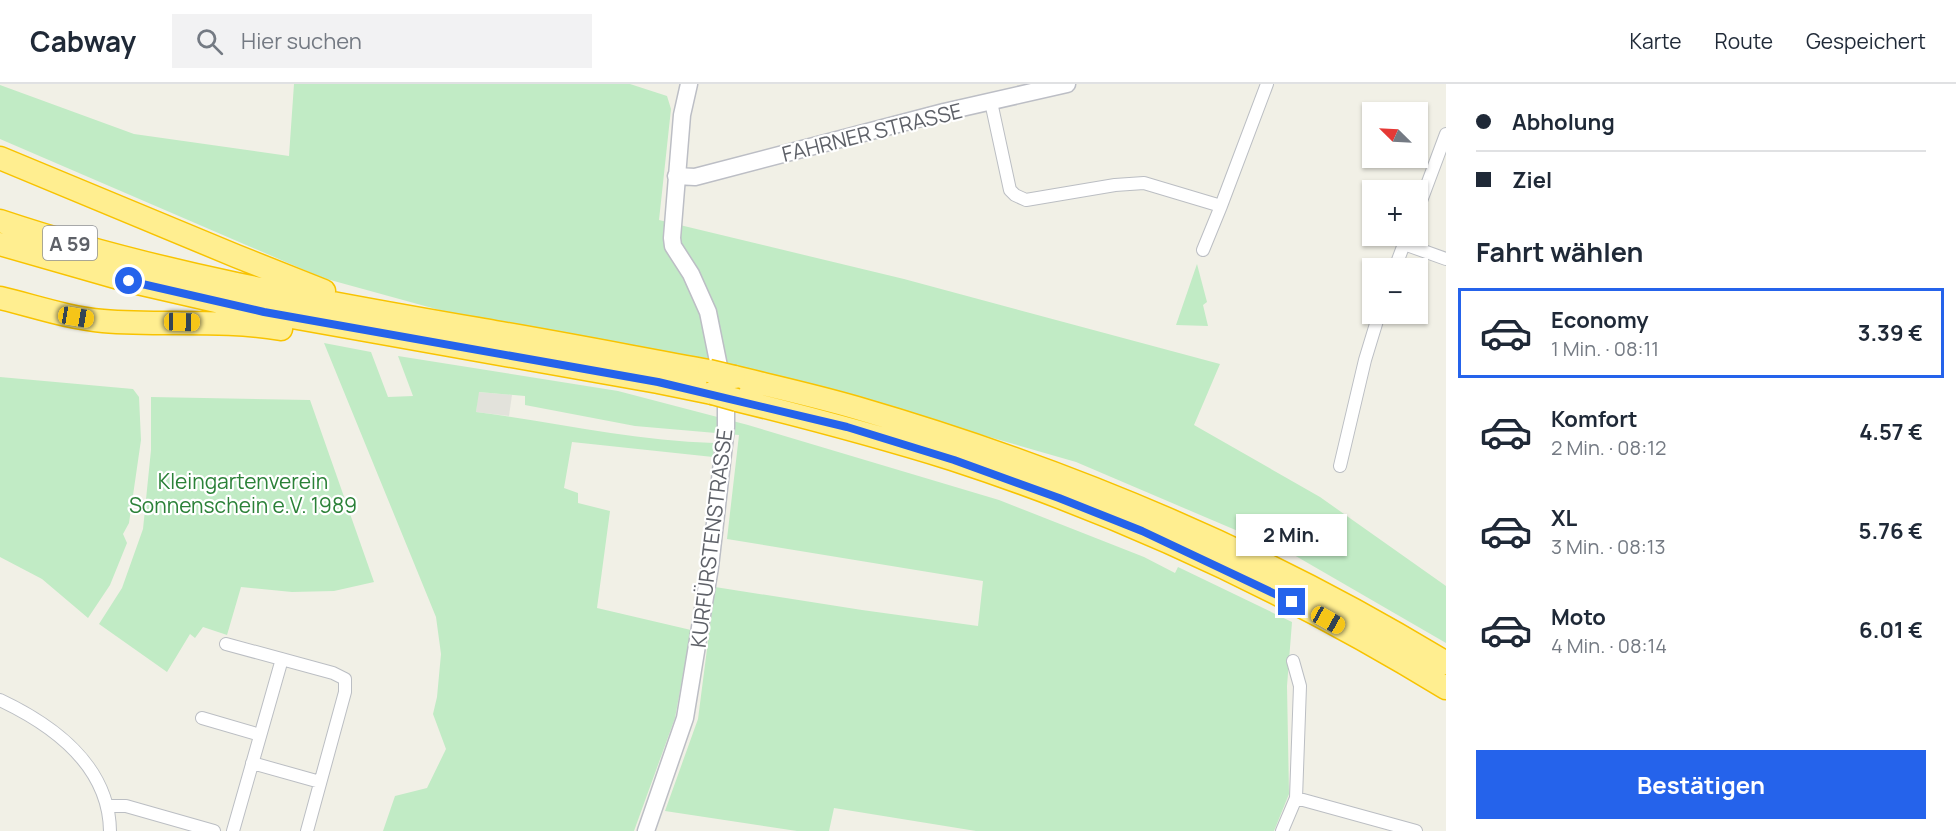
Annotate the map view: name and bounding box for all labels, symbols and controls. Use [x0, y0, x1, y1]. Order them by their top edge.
search box [172, 14, 592, 68]
text: Cabway [30, 22, 136, 60]
icon: search [193, 25, 226, 58]
text: Hier suchen [241, 26, 362, 56]
text: Karte [1630, 27, 1682, 55]
text: Route [1715, 27, 1773, 55]
text: Gespeichert [1806, 27, 1926, 55]
street label: FAHRNER STRASSE [779, 96, 965, 168]
north arrow [1362, 102, 1428, 168]
map controls [1362, 102, 1428, 324]
text: Abholung [1512, 107, 1615, 137]
text: Ziel [1512, 165, 1552, 195]
button: + [1362, 180, 1428, 246]
road number: A 59 [43, 226, 97, 260]
text: Fahrt wählen [1476, 233, 1644, 270]
button: − [1362, 258, 1428, 324]
route start [115, 267, 142, 294]
car [57, 305, 95, 329]
text: Economy [1551, 305, 1649, 335]
icon: car [1479, 306, 1533, 360]
car [164, 313, 200, 331]
text: 3.39 € [1858, 318, 1923, 348]
text: 1 Min. · 08:11 [1551, 335, 1659, 362]
text: Komfort [1551, 404, 1638, 434]
icon: car [1479, 405, 1533, 459]
text: 4.57 € [1859, 417, 1923, 447]
street label: KURFÜRSTENSTRASSE [684, 427, 738, 649]
text: 2 Min. · 08:12 [1551, 434, 1666, 461]
park label: Kleingartenverein Sonnenschein e.V. 1989 [129, 467, 357, 519]
text: XL [1551, 503, 1577, 533]
icon: car [1479, 504, 1533, 558]
callout: 2 Min. [1236, 515, 1348, 557]
text: 5.76 € [1859, 516, 1923, 546]
text: 2 Min. [1263, 521, 1320, 548]
text: 3 Min. · 08:13 [1551, 533, 1666, 560]
route end [1278, 588, 1305, 615]
text: Moto [1551, 602, 1606, 632]
car [1308, 603, 1348, 637]
icon: car [1479, 603, 1533, 657]
text: 6.01 € [1859, 615, 1923, 645]
text: 4 Min. · 08:14 [1551, 632, 1667, 659]
button: Bestätigen [1476, 750, 1926, 819]

